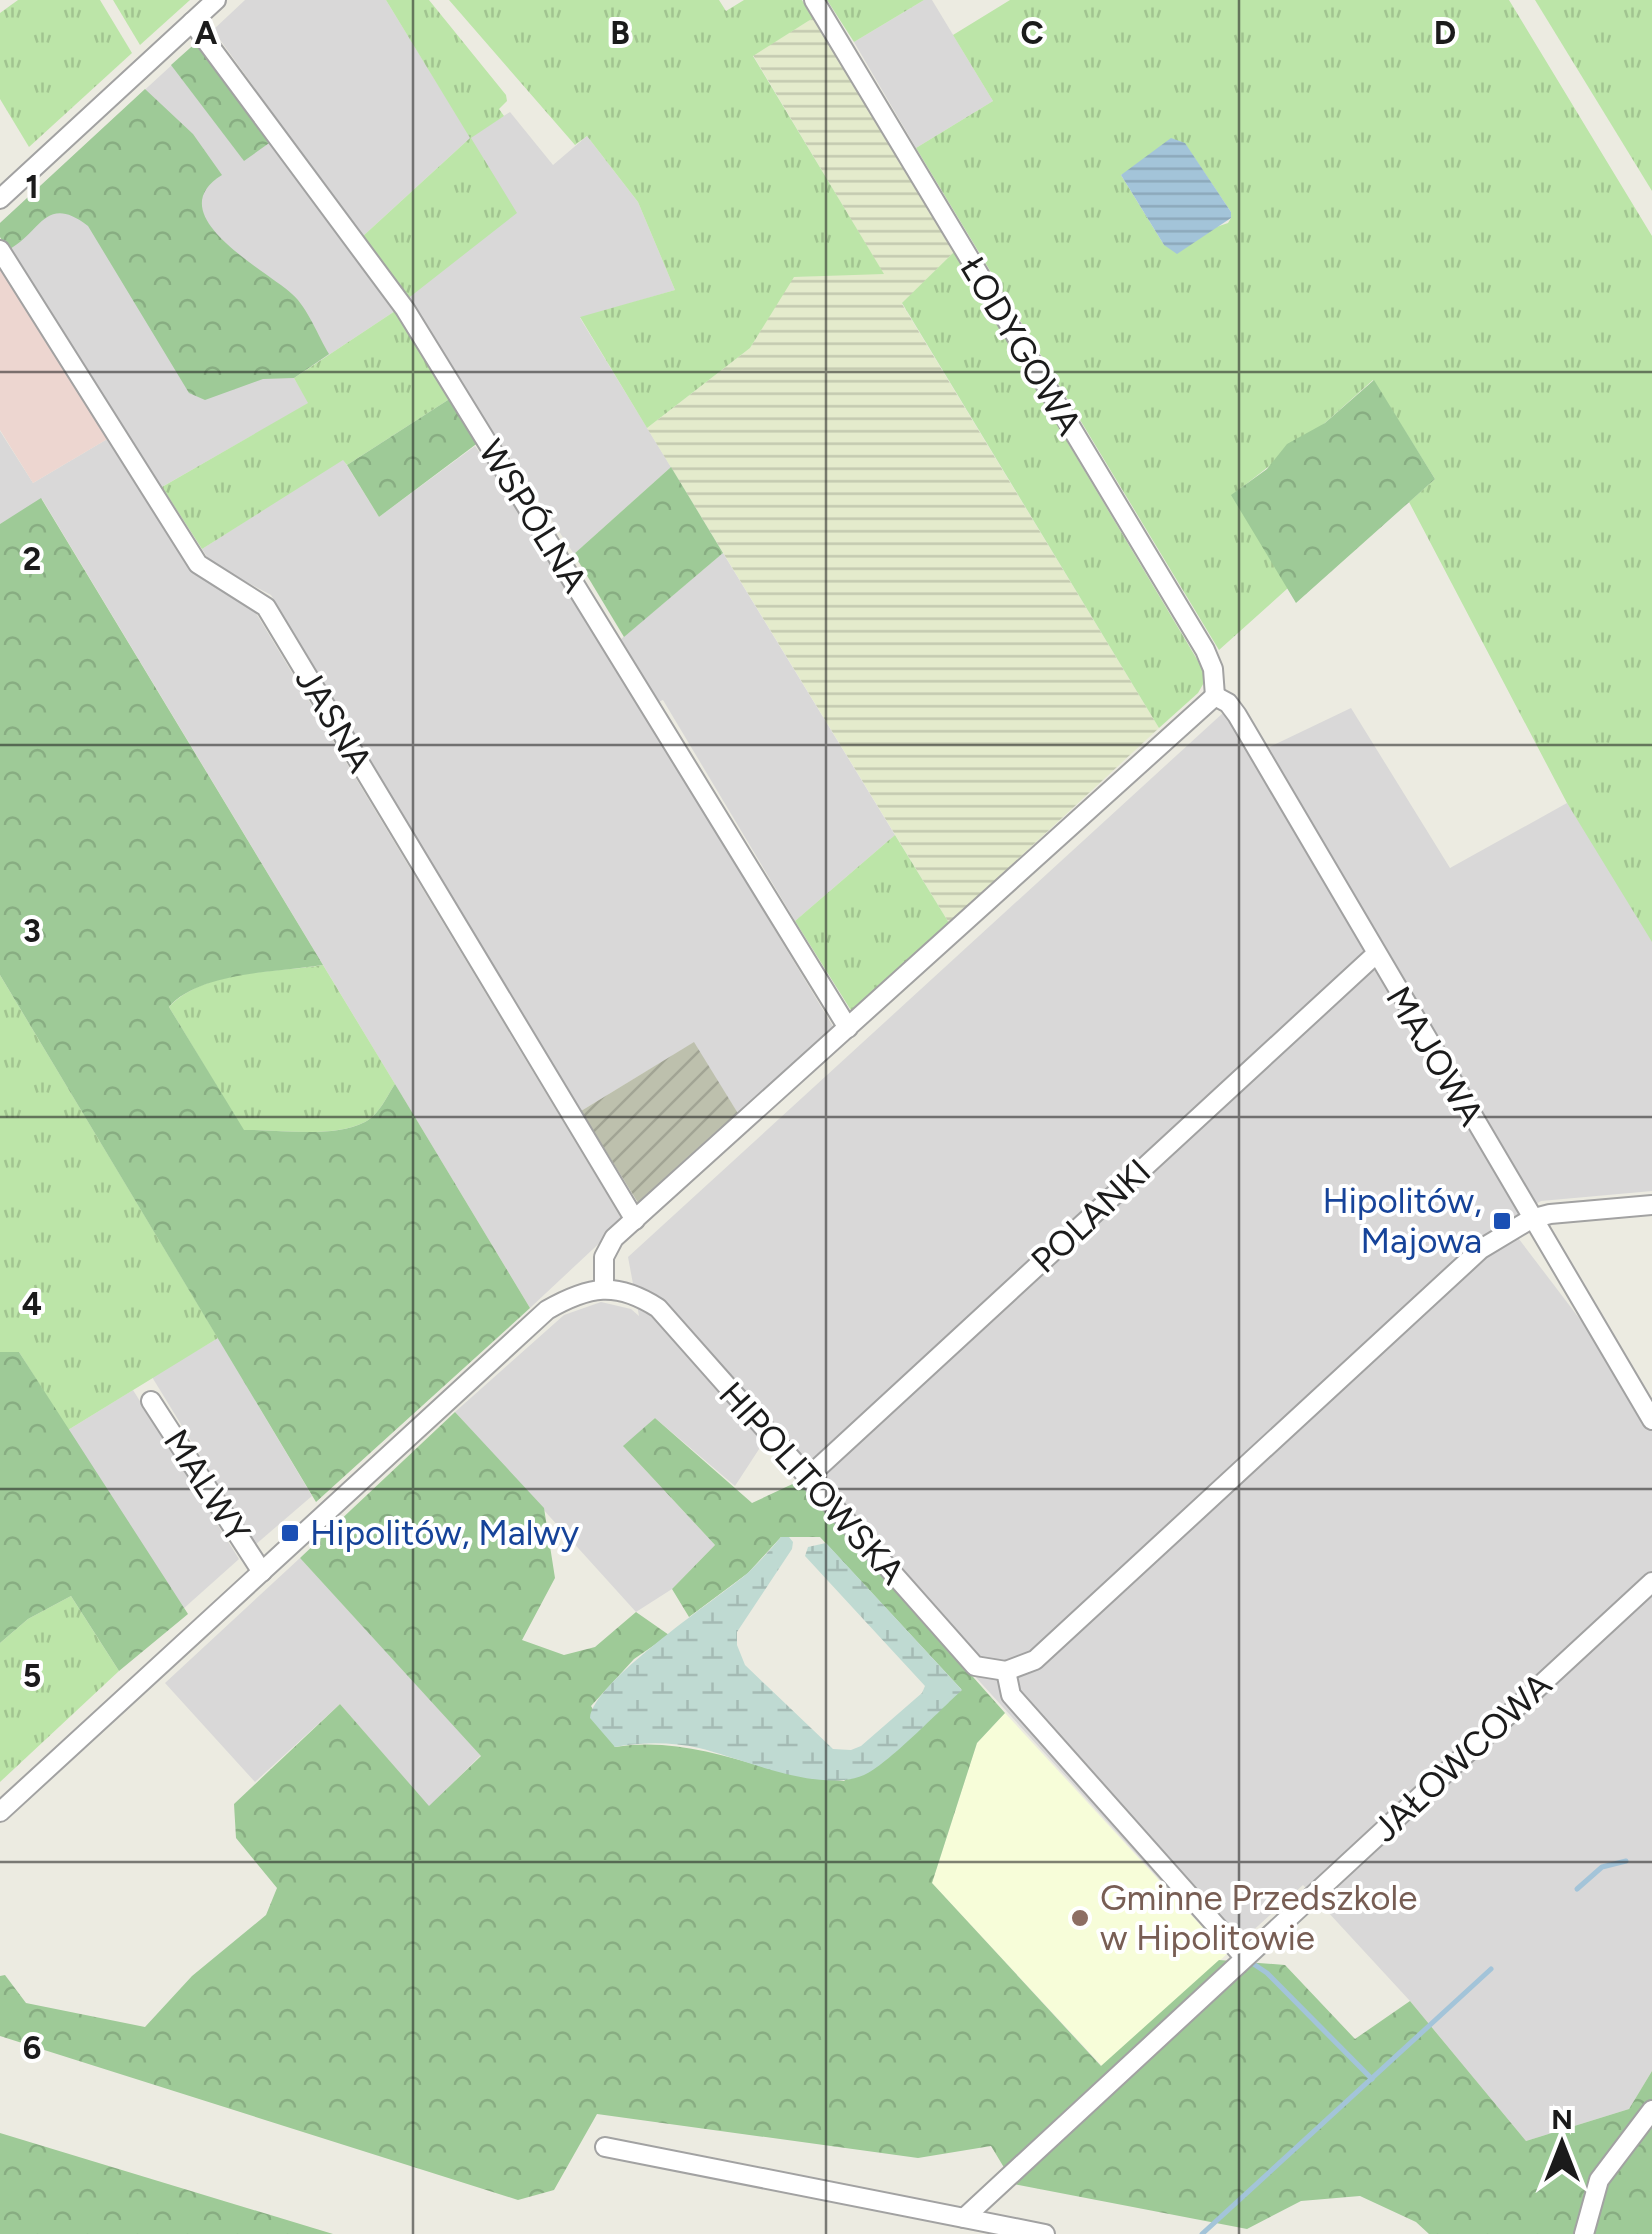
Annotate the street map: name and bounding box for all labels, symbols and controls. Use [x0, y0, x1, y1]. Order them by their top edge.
text: A [195, 14, 218, 52]
text: B [610, 14, 630, 52]
text: C [1020, 14, 1044, 52]
text: D [1434, 14, 1456, 52]
text: 1 [25, 168, 39, 206]
street label: ŁODYGOWA [952, 250, 1091, 443]
street label: WSPÓLNA [470, 432, 596, 600]
text: 2 [23, 540, 41, 578]
street label: JASNA [287, 660, 382, 780]
text: 3 [23, 912, 41, 950]
street label: MAJOWA [1377, 979, 1493, 1133]
street label: POLANKI [1023, 1150, 1159, 1282]
place label: Hipolitów, Majowa [1322, 1180, 1482, 1262]
marker: Hipolitów, Majowa [1491, 1210, 1513, 1232]
text: 4 [22, 1285, 42, 1323]
street label: HIPOLITOWSKA [710, 1373, 914, 1593]
street label: MALWY [155, 1422, 259, 1550]
place label: Hipolitów, Malwy [310, 1512, 580, 1554]
marker: Hipolitów, Malwy [279, 1522, 301, 1544]
text: 5 [23, 1657, 41, 1695]
street label: JAŁOWCOWA [1364, 1663, 1560, 1850]
place label: Gminne Przedszkole w Hipolitowie [1100, 1877, 1417, 1959]
marker: Gminne Przedszkole w Hipolitowie [1069, 1907, 1091, 1929]
text: 6 [23, 2029, 41, 2067]
north arrow [1512, 2094, 1612, 2194]
text: N [1551, 2102, 1573, 2136]

